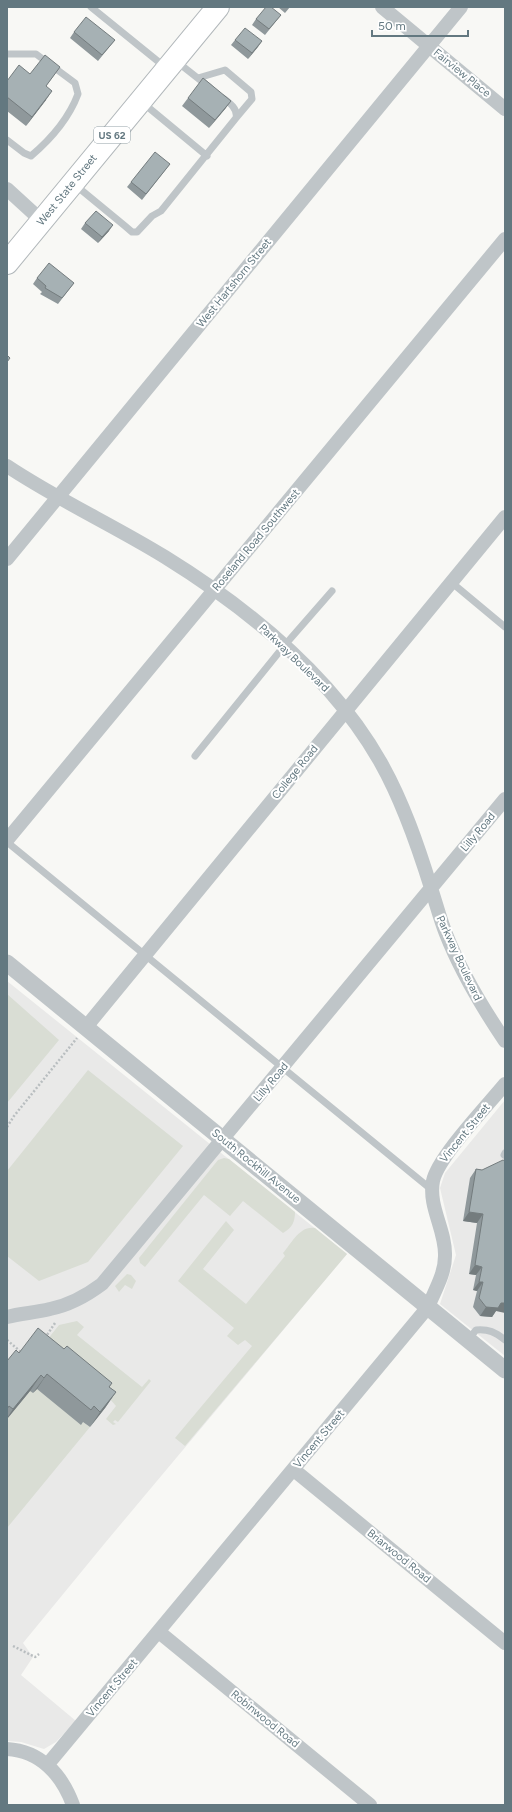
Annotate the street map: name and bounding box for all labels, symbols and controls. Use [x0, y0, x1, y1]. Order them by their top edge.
scale bar [372, 12, 468, 38]
text: 50 m [378, 19, 406, 33]
street label: Fairview Place [431, 46, 493, 100]
road number: US 62 [94, 127, 130, 143]
street label: West State Street [34, 152, 100, 228]
street label: West Hartshorn Street [194, 236, 274, 330]
street label: Roseland Road Southwest [210, 486, 302, 594]
street label: Parkway Boulevard [256, 621, 332, 695]
street label: College Road [269, 742, 321, 802]
street label: Lilly Road [458, 810, 498, 854]
street label: Parkway Boulevard [434, 913, 484, 1003]
street label: Lilly Road [251, 1060, 291, 1104]
street label: Vincent Street [437, 1101, 493, 1165]
street label: South Rockhill Avenue [209, 1126, 303, 1206]
street label: Vincent Street [291, 1407, 347, 1471]
street label: Briarwood Road [365, 1526, 433, 1586]
street label: Vincent Street [84, 1656, 140, 1720]
street label: Robinwood Road [228, 1687, 302, 1751]

